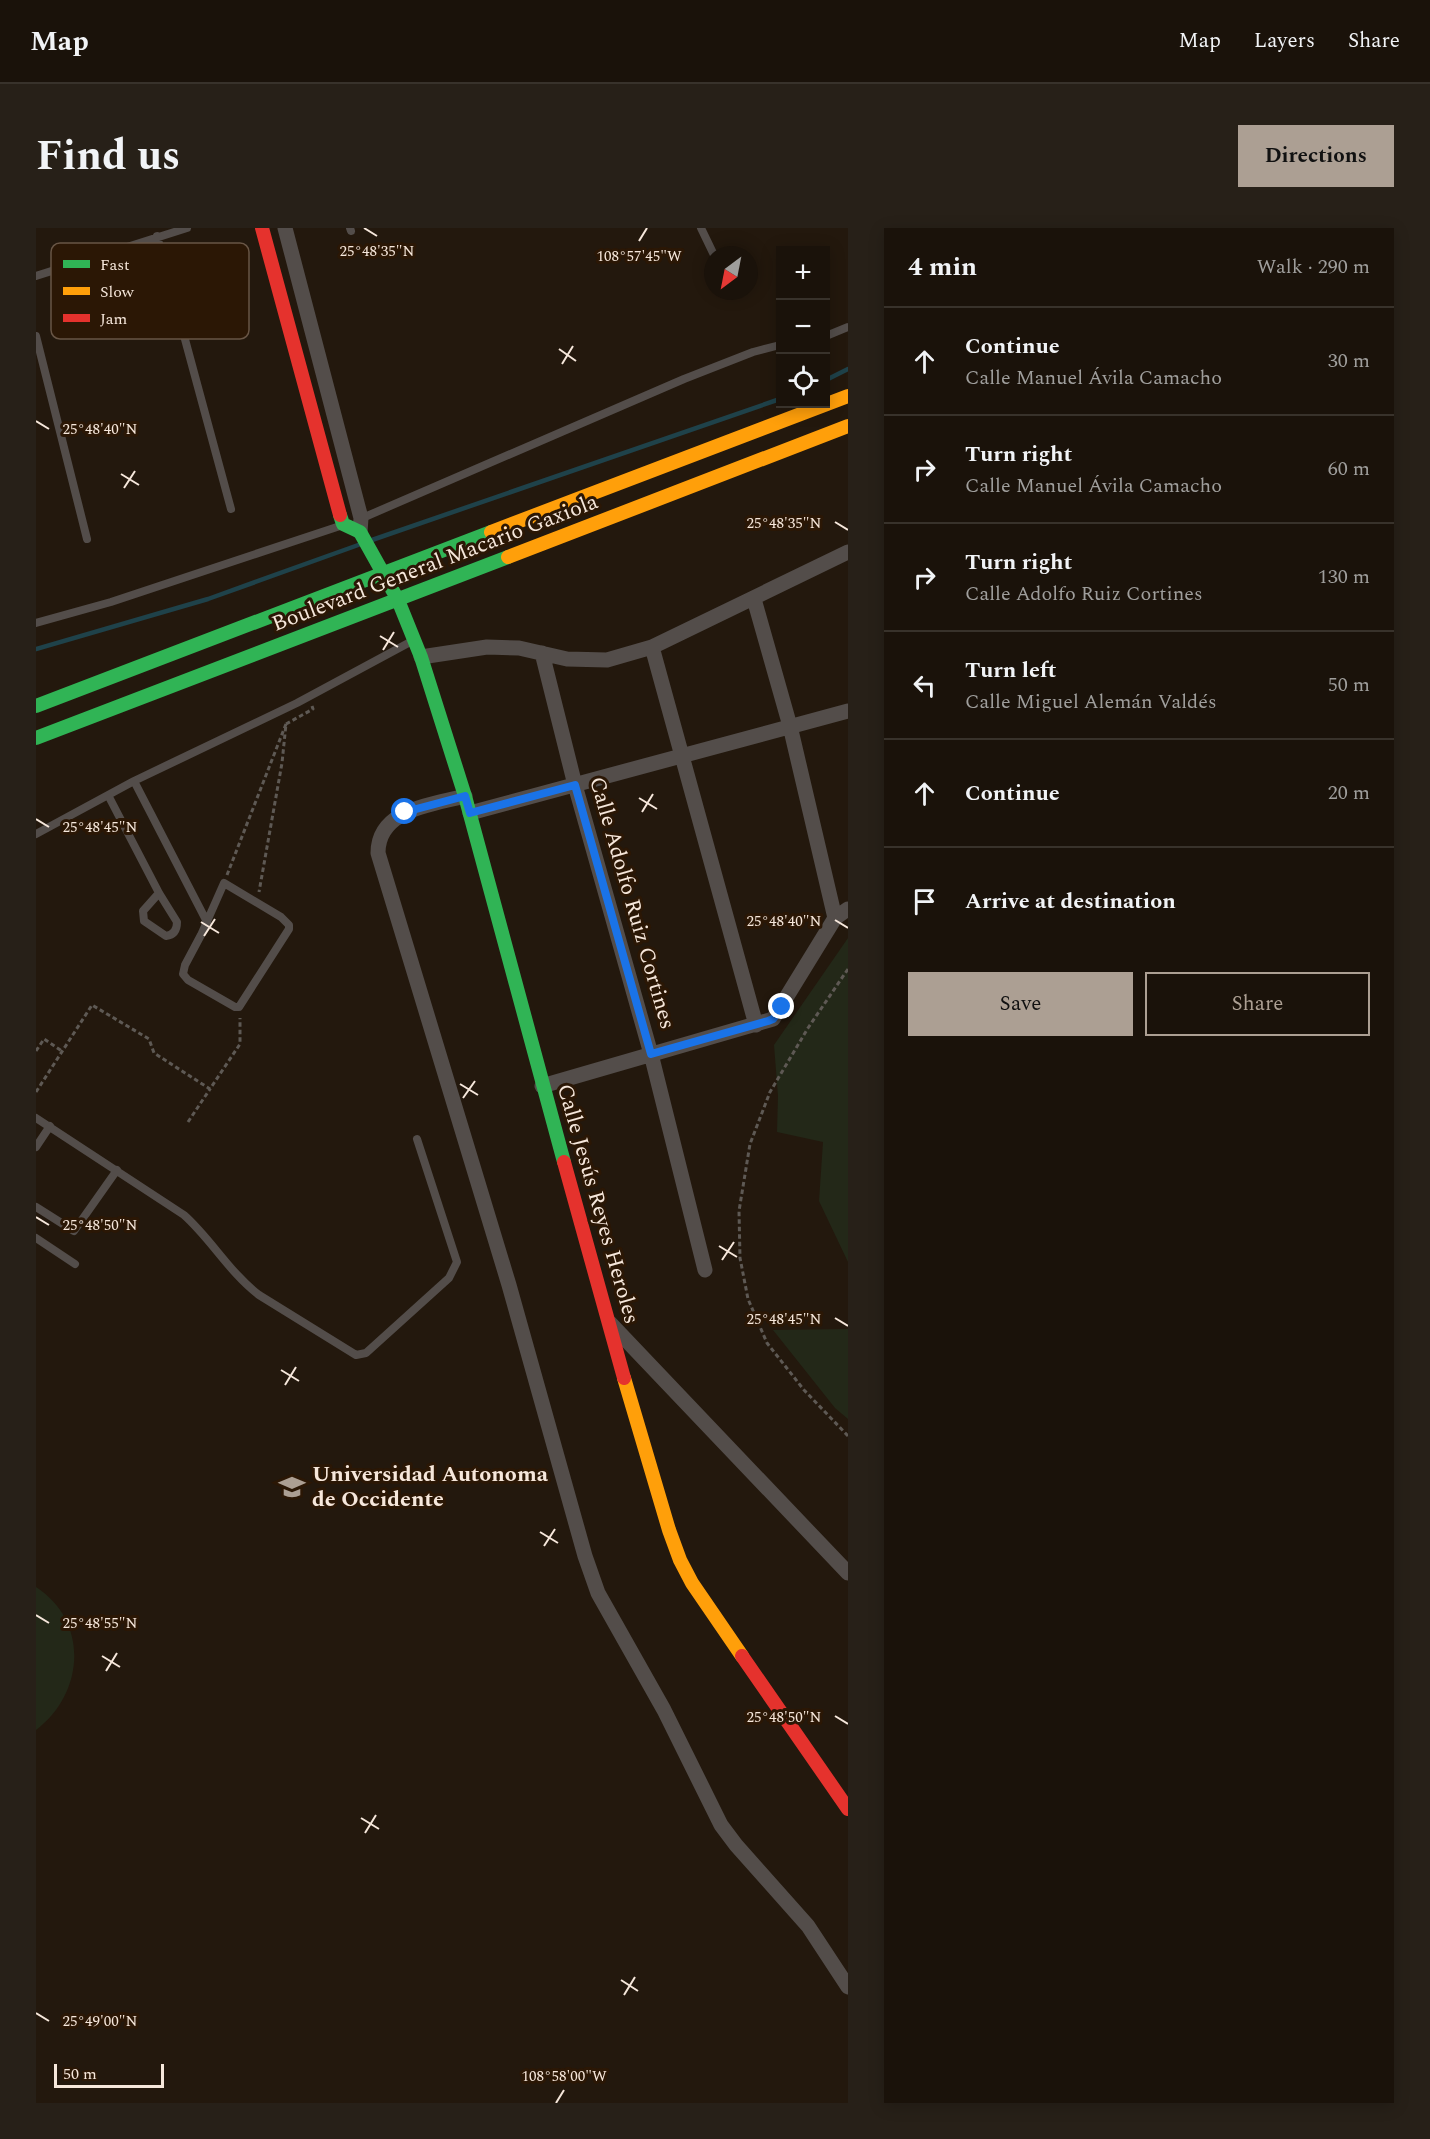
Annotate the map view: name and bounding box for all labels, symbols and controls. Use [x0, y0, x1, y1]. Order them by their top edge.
text: Map [30, 20, 89, 63]
text: Map [1179, 25, 1221, 57]
text: Layers [1254, 25, 1315, 57]
text: Share [1348, 25, 1400, 57]
text: Find us [36, 125, 180, 188]
button: Directions [1238, 125, 1394, 187]
text: 25°48'35"N [340, 240, 415, 263]
legend [51, 243, 249, 339]
text: 108°57'45"W [596, 245, 682, 268]
north arrow [704, 246, 758, 300]
map controls [776, 246, 830, 408]
button: + [776, 246, 830, 300]
text: 4 min [908, 247, 977, 287]
text: Walk · 290 m [1257, 252, 1370, 282]
text: Fast [100, 253, 130, 277]
text: Slow [100, 280, 135, 304]
button: − [776, 300, 830, 354]
text: Jam [100, 307, 128, 331]
text: Continue [965, 330, 1060, 363]
icon: ahead [908, 345, 941, 378]
text: 30 m [1328, 346, 1370, 376]
button: locate [776, 354, 830, 408]
text: Calle Manuel Ávila Camacho [965, 363, 1222, 393]
text: 25°48'40"N [63, 418, 138, 441]
text: Turn right [965, 438, 1072, 471]
icon: right [908, 453, 941, 486]
text: 60 m [1328, 454, 1370, 484]
text: Calle Manuel Ávila Camacho [965, 471, 1222, 501]
street label: Boulevard General Macario Gaxiola [267, 485, 603, 641]
text: 25°48'35"N [747, 512, 822, 535]
text: Turn right [965, 546, 1072, 579]
icon: right [908, 561, 941, 594]
text: 130 m [1318, 562, 1370, 592]
text: Calle Adolfo Ruiz Cortines [965, 579, 1203, 609]
text: Turn left [965, 654, 1057, 687]
icon: left [908, 669, 941, 702]
text: 50 m [1328, 670, 1370, 700]
text: Calle Miguel Alemán Valdés [965, 687, 1217, 717]
street label: Calle Adolfo Ruiz Cortines [580, 773, 684, 1033]
icon: ahead [908, 777, 941, 810]
text: Continue [965, 777, 1060, 810]
text: 20 m [1328, 778, 1370, 808]
route start [391, 798, 417, 824]
text: 25°48'45"N [63, 816, 138, 839]
icon: arrive [908, 885, 941, 918]
text: Arrive at destination [965, 885, 1176, 918]
text: 25°48'40"N [747, 910, 822, 933]
button: Save [908, 972, 1133, 1036]
button: Share [1145, 972, 1370, 1036]
route end [768, 993, 794, 1019]
street label: Calle Jesús Reyes Heroles [548, 1080, 648, 1328]
text: 25°48'50"N [63, 1214, 138, 1237]
text: 25°48'45"N [747, 1308, 822, 1331]
place label: Universidad Autonoma de Occidente [312, 1458, 549, 1516]
school or university icon: Universidad Autonoma de Occidente [277, 1472, 307, 1502]
text: 25°48'55"N [63, 1612, 138, 1635]
text: 25°48'50"N [747, 1706, 822, 1729]
text: 25°49'00"N [63, 2010, 138, 2033]
scale bar [54, 2061, 164, 2088]
text: 50 m [63, 2062, 97, 2086]
text: 108°58'00"W [521, 2065, 607, 2088]

